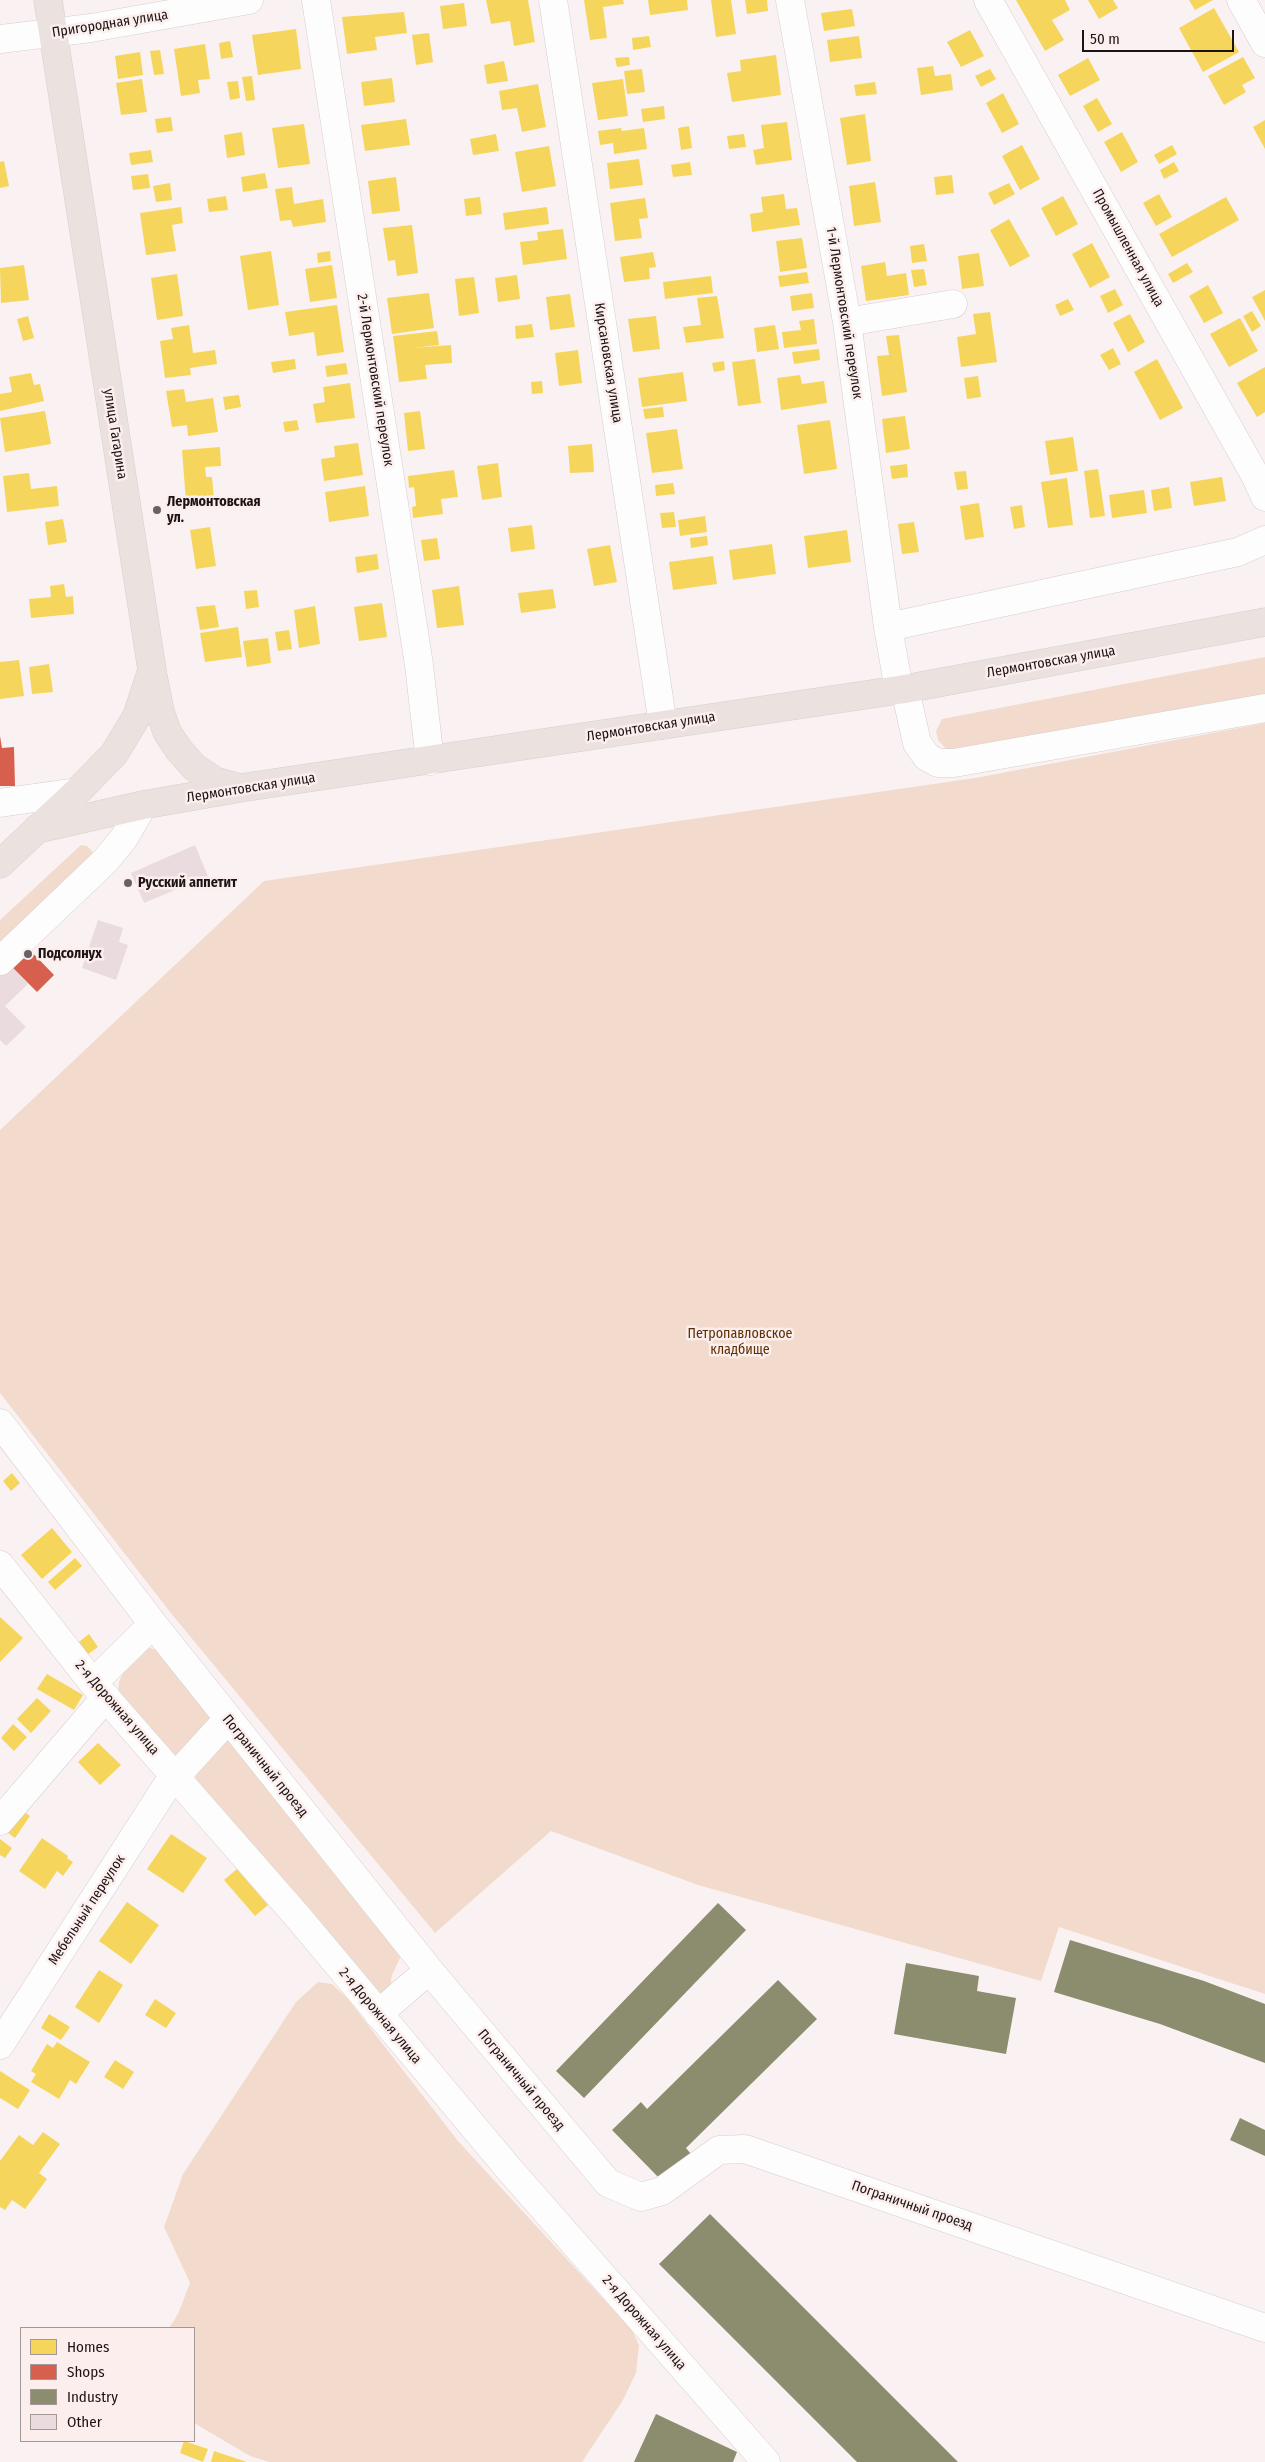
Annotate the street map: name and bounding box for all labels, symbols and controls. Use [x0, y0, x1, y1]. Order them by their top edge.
street label: Пригородная улица [51, 7, 169, 41]
scale bar [1085, 20, 1238, 52]
text: 50 m [1090, 30, 1120, 48]
street label: Промышленная улица [1089, 186, 1167, 310]
street label: 1-й Лермонтовский переулок [822, 226, 866, 400]
street label: 2-й Лермонтовский переулок [353, 293, 397, 467]
street label: Кирсановская улица [590, 302, 626, 424]
street label: улица Гагарина [100, 388, 130, 480]
place label: Лермонтовская ул. [167, 494, 261, 526]
marker: Лермонтовская ул. [151, 504, 163, 516]
street label: Лермонтовская улица [985, 642, 1117, 682]
street label: Лермонтовская улица [585, 709, 717, 745]
street label: Лермонтовская улица [185, 770, 317, 806]
place label: Русский аппетит [138, 875, 237, 891]
marker: Русский аппетит [122, 877, 134, 889]
place label: Подсолнух [38, 946, 102, 962]
marker: Подсолнух [22, 948, 34, 960]
park label: Петропавловское кладбище [688, 1326, 792, 1358]
street label: 2-я Дорожная улица [71, 1657, 163, 1759]
street label: Пограничный проезд [219, 1711, 311, 1821]
street label: Мебельный переулок [45, 1852, 129, 1968]
street label: 2-я Дорожная улица [335, 1965, 425, 2067]
street label: Пограничный проезд [474, 2026, 568, 2134]
street label: Пограничный проезд [849, 2177, 975, 2235]
street label: 2-я Дорожная улица [598, 2272, 690, 2374]
legend [20, 2327, 195, 2442]
text: Homes [67, 2338, 109, 2356]
text: Shops [67, 2363, 105, 2381]
text: Industry [67, 2388, 118, 2406]
text: Other [67, 2413, 102, 2431]

